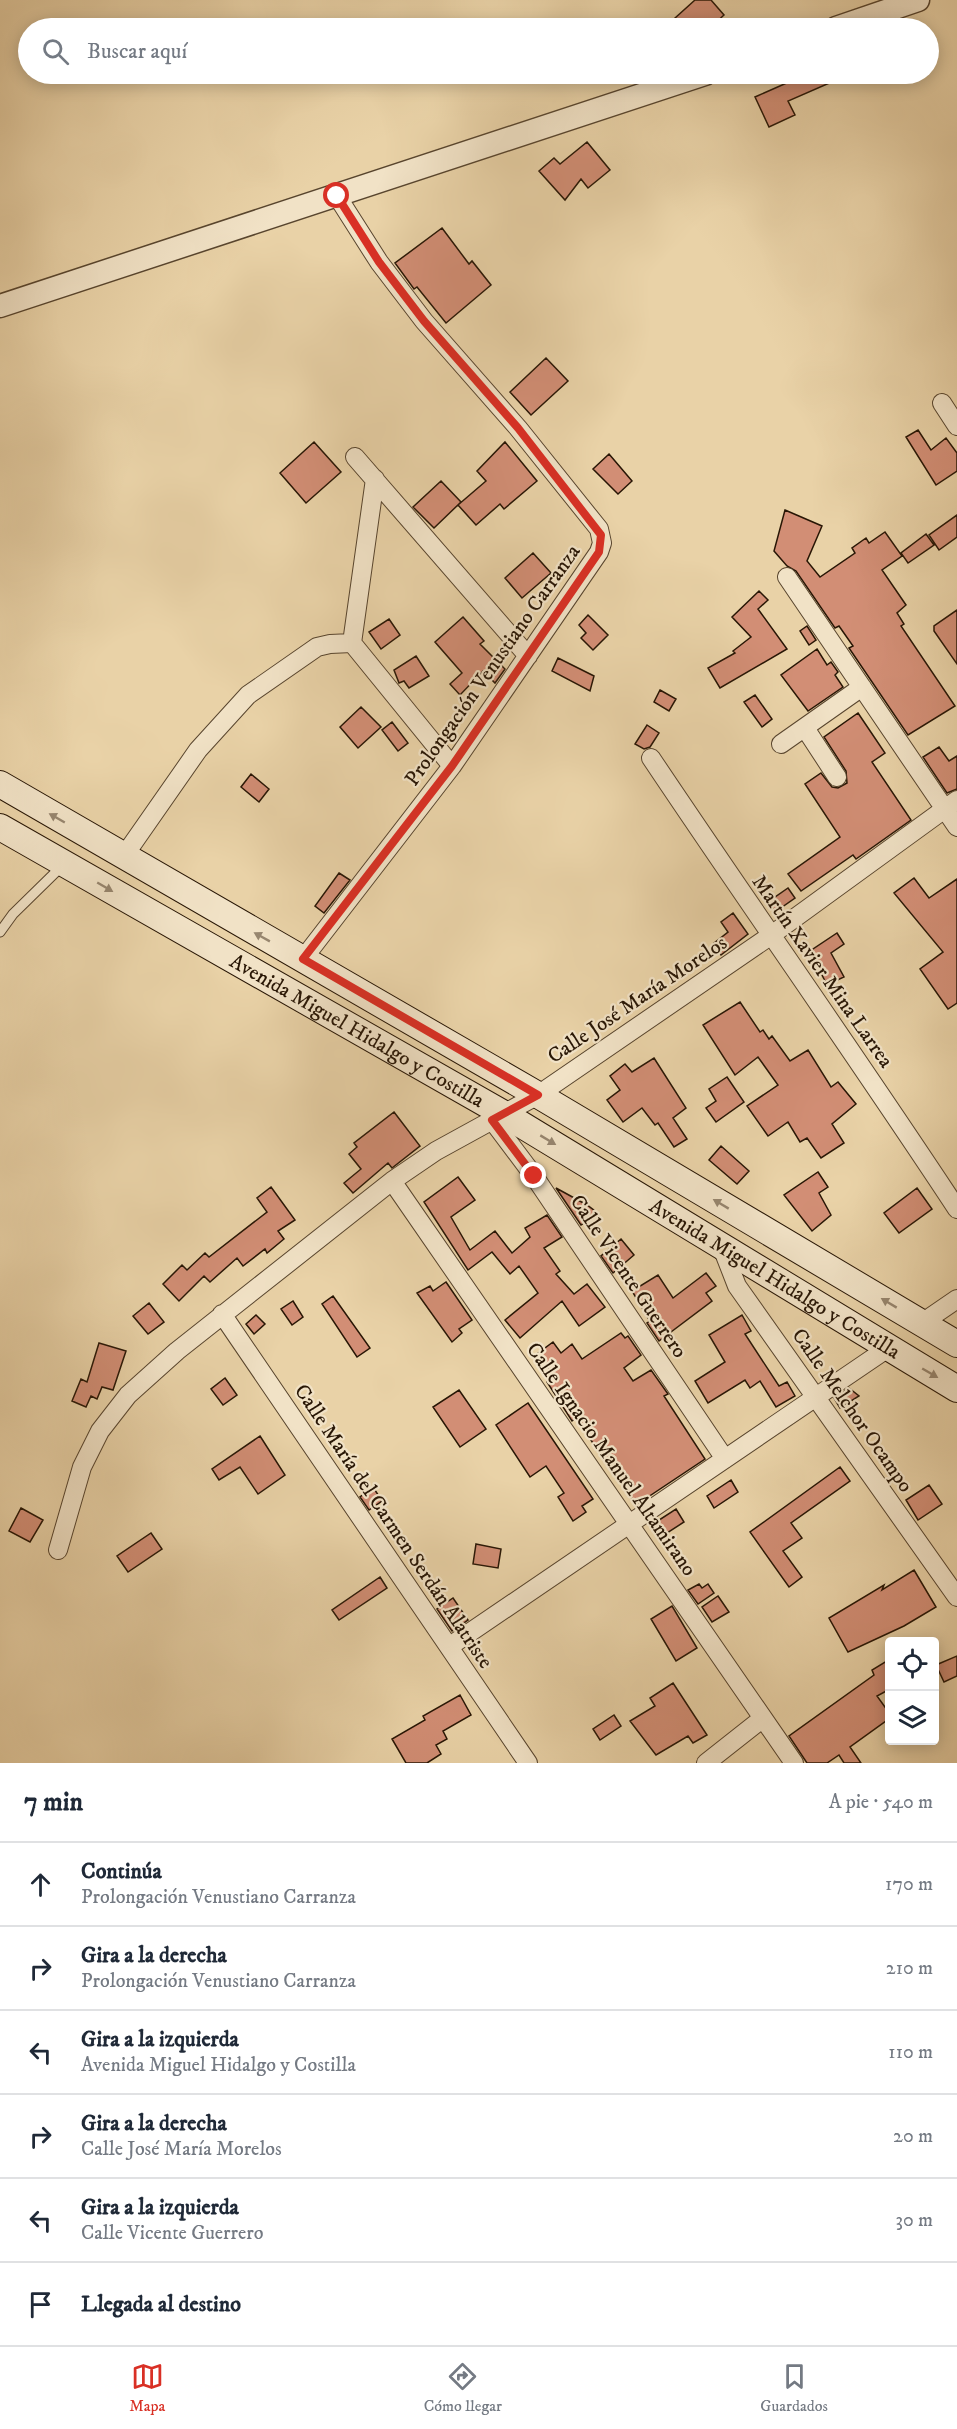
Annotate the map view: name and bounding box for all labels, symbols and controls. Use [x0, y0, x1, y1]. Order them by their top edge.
search box [18, 18, 939, 84]
icon: search [39, 35, 72, 68]
text: Buscar aquí [87, 38, 187, 65]
route start [323, 182, 349, 208]
street label: Prolongación Venustiano Carranza [399, 540, 586, 791]
one-way arrow [49, 813, 66, 823]
street label: Martín Xavier Mina Larrea [746, 870, 899, 1073]
one-way arrow [97, 882, 114, 892]
street label: Calle José María Morelos [543, 930, 732, 1070]
one-way arrow [254, 932, 271, 942]
street label: Avenida Miguel Hidalgo y Costilla [225, 948, 489, 1114]
one-way arrow [540, 1135, 556, 1146]
route end [520, 1162, 546, 1188]
street label: Calle Vicente Guerrero [564, 1190, 693, 1363]
street label: Avenida Miguel Hidalgo y Costilla [644, 1193, 905, 1365]
one-way arrow [713, 1198, 729, 1209]
one-way arrow [881, 1298, 897, 1309]
street label: Calle Melchor Ocampo [786, 1324, 919, 1498]
street label: Calle Ignacio Manuel Altamirano [520, 1338, 702, 1582]
one-way arrow [922, 1367, 938, 1378]
street label: Calle María del Carmen Serdán Alatriste [288, 1379, 498, 1674]
map controls [885, 1637, 939, 1745]
button: locate [885, 1637, 939, 1691]
button: layers [885, 1691, 939, 1745]
text: 7 min [24, 1786, 83, 1819]
text: A pie · 540 m [829, 1790, 933, 1815]
text: Continúa [81, 1858, 162, 1885]
icon: ahead [24, 1868, 57, 1901]
text: 170 m [885, 1872, 933, 1897]
text: Prolongación Venustiano Carranza [81, 1885, 356, 1910]
text: Gira a la derecha [81, 1942, 227, 1969]
icon: right [24, 1952, 57, 1985]
text: 210 m [886, 1956, 933, 1981]
text: Prolongación Venustiano Carranza [81, 1969, 356, 1994]
text: Gira a la izquierda [81, 2026, 239, 2053]
icon: left [24, 2036, 57, 2069]
text: 110 m [888, 2040, 933, 2065]
text: Avenida Miguel Hidalgo y Costilla [81, 2053, 356, 2078]
text: Gira a la derecha [81, 2110, 227, 2137]
icon: right [24, 2120, 57, 2153]
text: 20 m [893, 2124, 933, 2149]
text: Calle José María Morelos [81, 2137, 282, 2162]
text: Gira a la izquierda [81, 2194, 239, 2221]
icon: left [24, 2204, 57, 2237]
text: 30 m [895, 2208, 933, 2233]
text: Calle Vicente Guerrero [81, 2221, 263, 2246]
icon: arrive [24, 2288, 57, 2321]
text: Llegada al destino [81, 2291, 241, 2318]
tab: Mapa [129, 2360, 165, 2416]
tab: Cómo llegar [424, 2360, 502, 2416]
tab: Guardados [760, 2360, 828, 2416]

